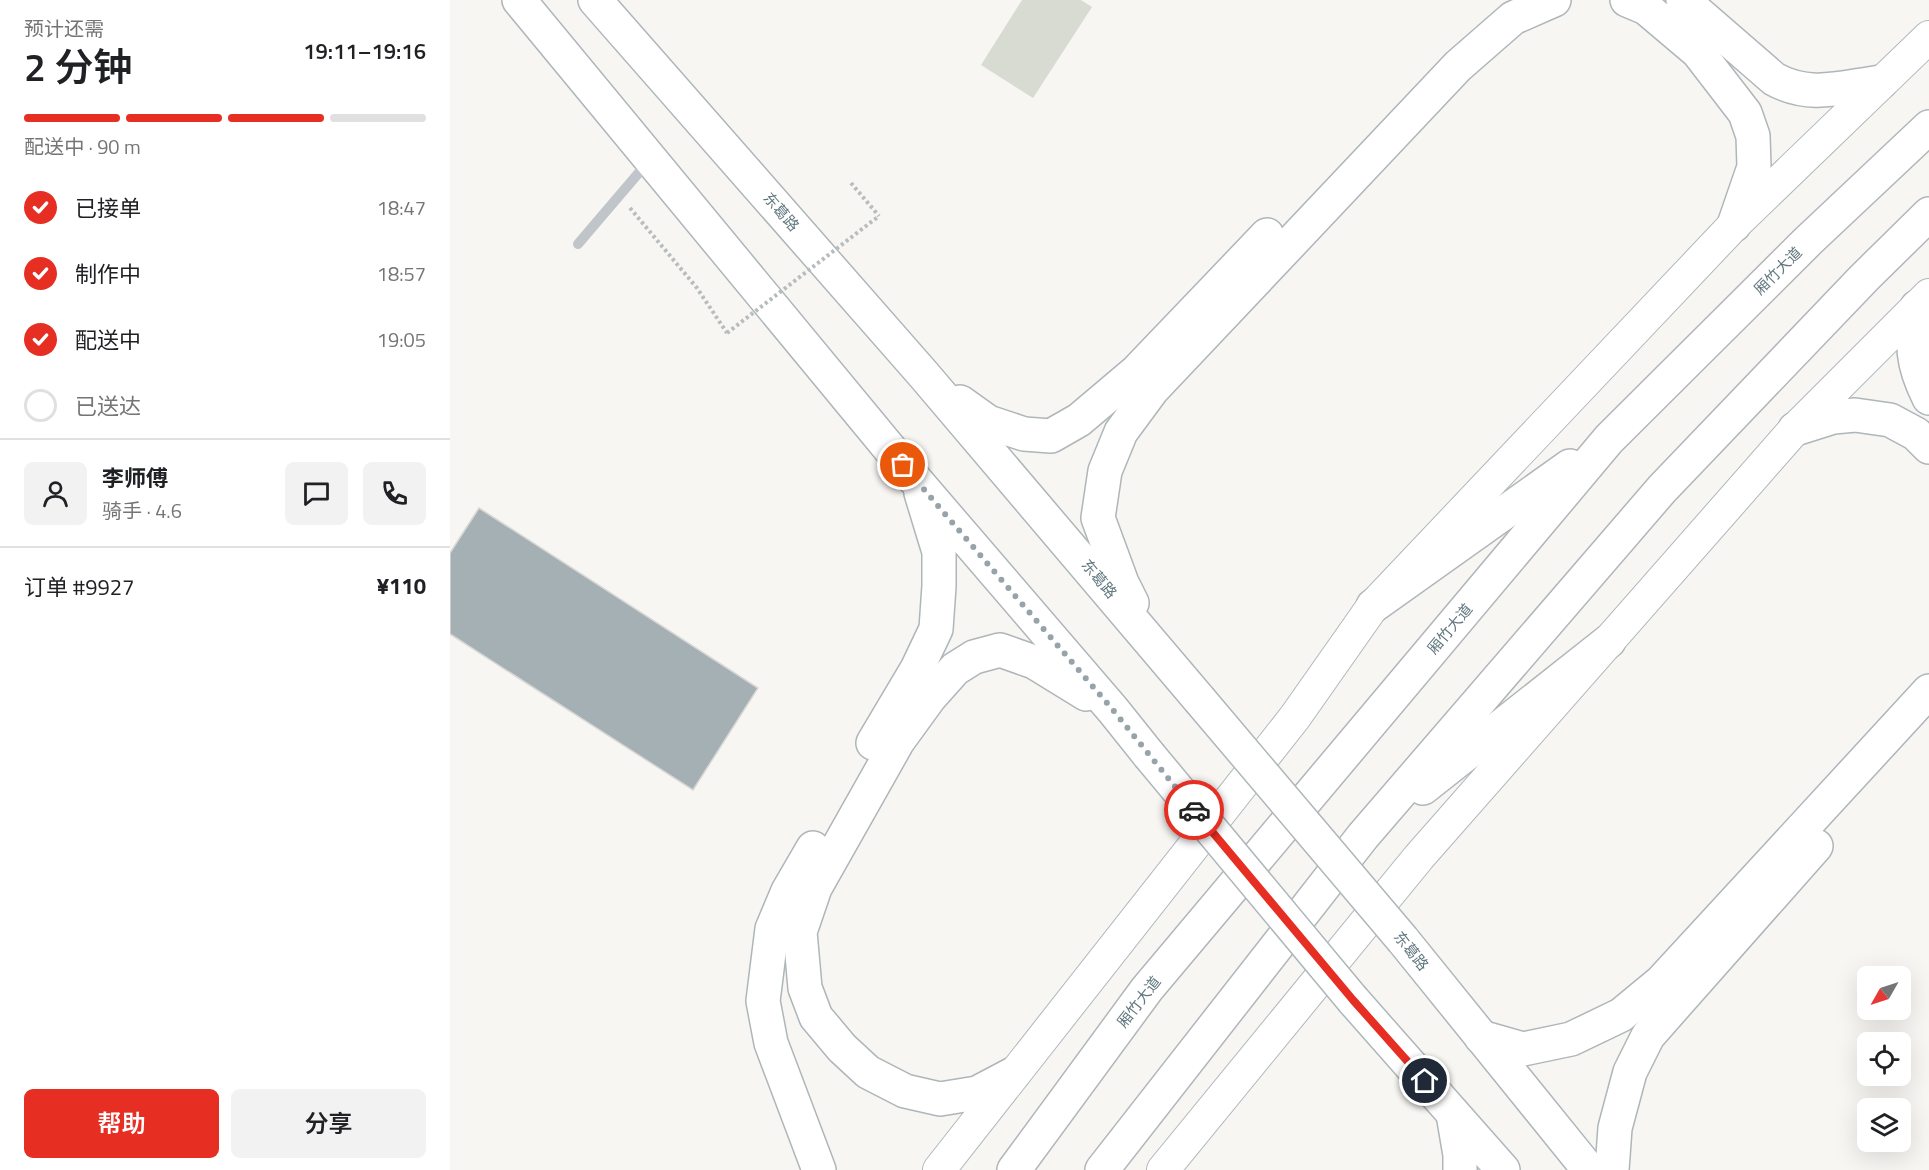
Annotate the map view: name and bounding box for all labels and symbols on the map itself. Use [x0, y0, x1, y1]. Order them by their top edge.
street label: 东葛路 [758, 187, 805, 236]
street label: 厢竹大道 [1748, 241, 1807, 300]
pin [877, 439, 928, 490]
street label: 东葛路 [1076, 554, 1123, 603]
street label: 厢竹大道 [1422, 598, 1478, 659]
courier [1164, 780, 1224, 840]
street label: 东葛路 [1388, 926, 1434, 975]
north arrow [1857, 966, 1911, 1020]
street label: 厢竹大道 [1111, 971, 1166, 1032]
pin [1399, 1055, 1450, 1106]

